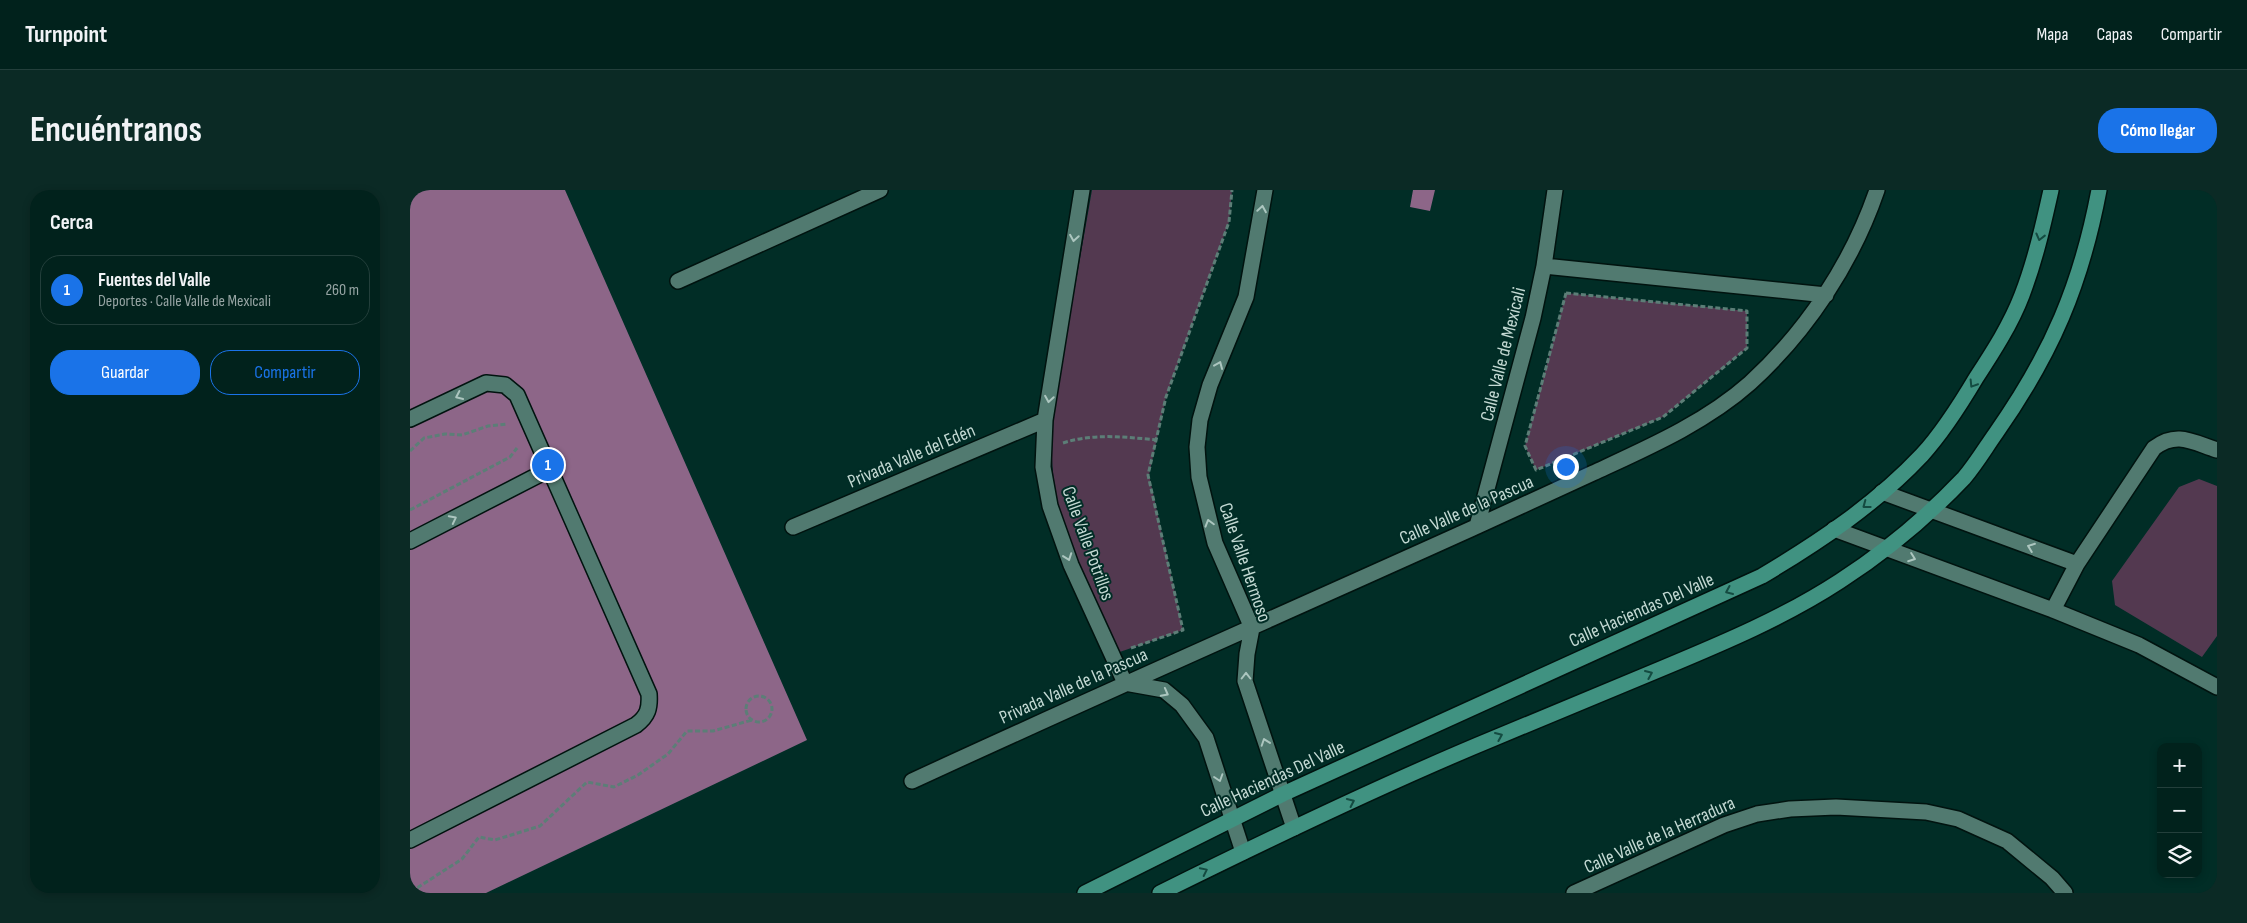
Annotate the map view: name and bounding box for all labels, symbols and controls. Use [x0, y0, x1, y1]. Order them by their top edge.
text: Turnpoint [25, 20, 107, 49]
text: Mapa [2036, 24, 2068, 45]
text: Capas [2096, 24, 2133, 45]
text: Compartir [2161, 24, 2222, 45]
button: Cómo llegar [2098, 108, 2217, 153]
text: Encuéntranos [30, 109, 202, 152]
one-way arrow [1256, 204, 1266, 213]
text: Cerca [50, 210, 93, 235]
one-way arrow [2035, 233, 2046, 242]
one-way arrow [1070, 234, 1080, 243]
text: Fuentes del Valle [98, 269, 211, 292]
text: 1 [64, 281, 70, 300]
text: 260 m [325, 281, 359, 300]
street label: Calle Valle de Mexicali [1476, 285, 1531, 424]
text: Deportes · Calle Valle de Mexicali [98, 292, 271, 311]
button: Guardar [50, 350, 200, 395]
button: Compartir [210, 350, 360, 395]
one-way arrow [1213, 361, 1223, 369]
one-way arrow [1969, 379, 1979, 388]
one-way arrow [455, 389, 464, 400]
one-way arrow [1044, 394, 1054, 403]
street label: Privada Valle del Edén [844, 419, 979, 494]
pin: 1 [532, 446, 564, 484]
your location [1553, 454, 1579, 480]
street label: Calle Valle de la Pascua [1396, 471, 1537, 550]
street label: Calle Valle Potrillos [1056, 483, 1119, 604]
one-way arrow [1862, 499, 1872, 508]
street label: Calle Valle Hermoso [1213, 500, 1276, 625]
one-way arrow [448, 515, 457, 525]
one-way arrow [1205, 519, 1215, 527]
one-way arrow [2027, 543, 2036, 553]
one-way arrow [1062, 552, 1072, 561]
one-way arrow [1908, 552, 1916, 562]
street label: Calle Haciendas Del Valle [1565, 568, 1718, 653]
one-way arrow [1725, 585, 1734, 596]
street label: Privada Valle de la Pascua [996, 643, 1151, 729]
one-way arrow [1644, 669, 1653, 680]
one-way arrow [1241, 672, 1251, 680]
one-way arrow [1160, 687, 1169, 697]
one-way arrow [1494, 731, 1503, 742]
street label: Calle Haciendas Del Valle [1197, 736, 1348, 823]
one-way arrow [1261, 738, 1271, 747]
map controls [2157, 743, 2202, 878]
button: + [2157, 743, 2202, 788]
one-way arrow [1213, 774, 1223, 782]
button: − [2157, 788, 2202, 833]
street label: Calle Valle de la Herradura [1581, 792, 1739, 879]
one-way arrow [1346, 798, 1355, 809]
button: layers [2157, 833, 2202, 878]
one-way arrow [1199, 867, 1208, 877]

